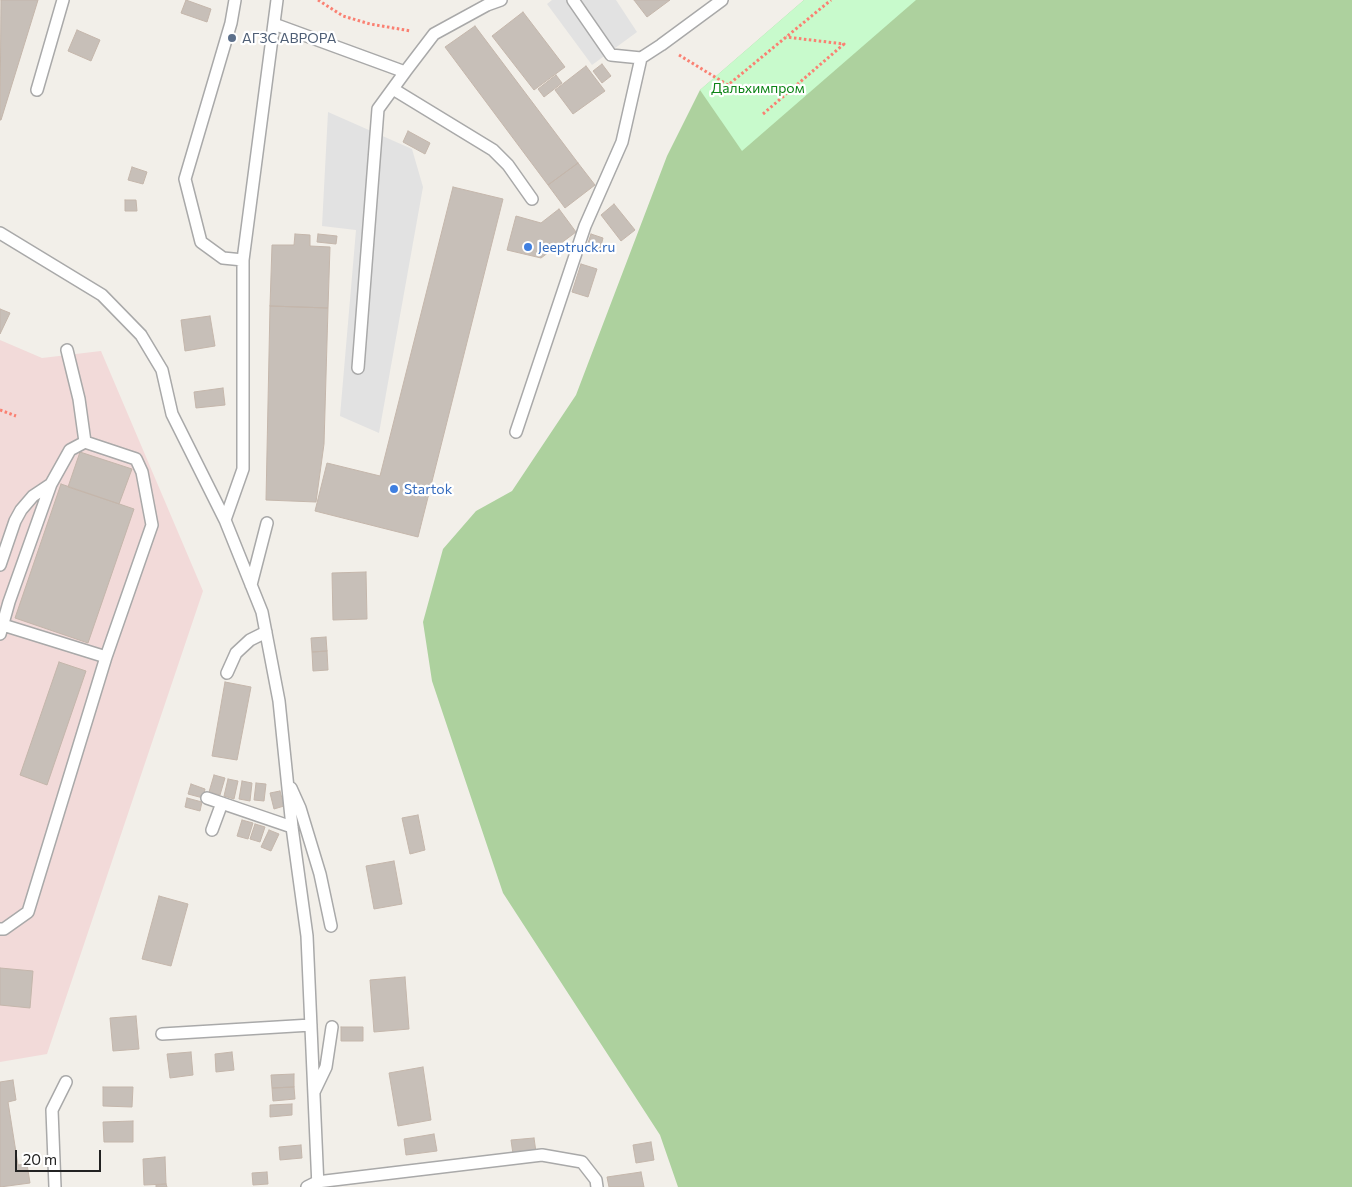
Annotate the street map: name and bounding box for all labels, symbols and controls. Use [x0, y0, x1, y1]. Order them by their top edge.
place label: АГЗС АВРОРА [242, 30, 336, 46]
marker: АГЗС АВРОРА [226, 32, 238, 44]
park label: Дальхимпром [711, 80, 805, 96]
place label: Jeeptruck.ru [538, 239, 615, 255]
marker: Jeeptruck.ru [522, 241, 534, 253]
place label: Startok [404, 481, 452, 497]
marker: Startok [388, 483, 400, 495]
scale bar [18, 1140, 104, 1172]
text: 20 m [23, 1150, 57, 1168]

